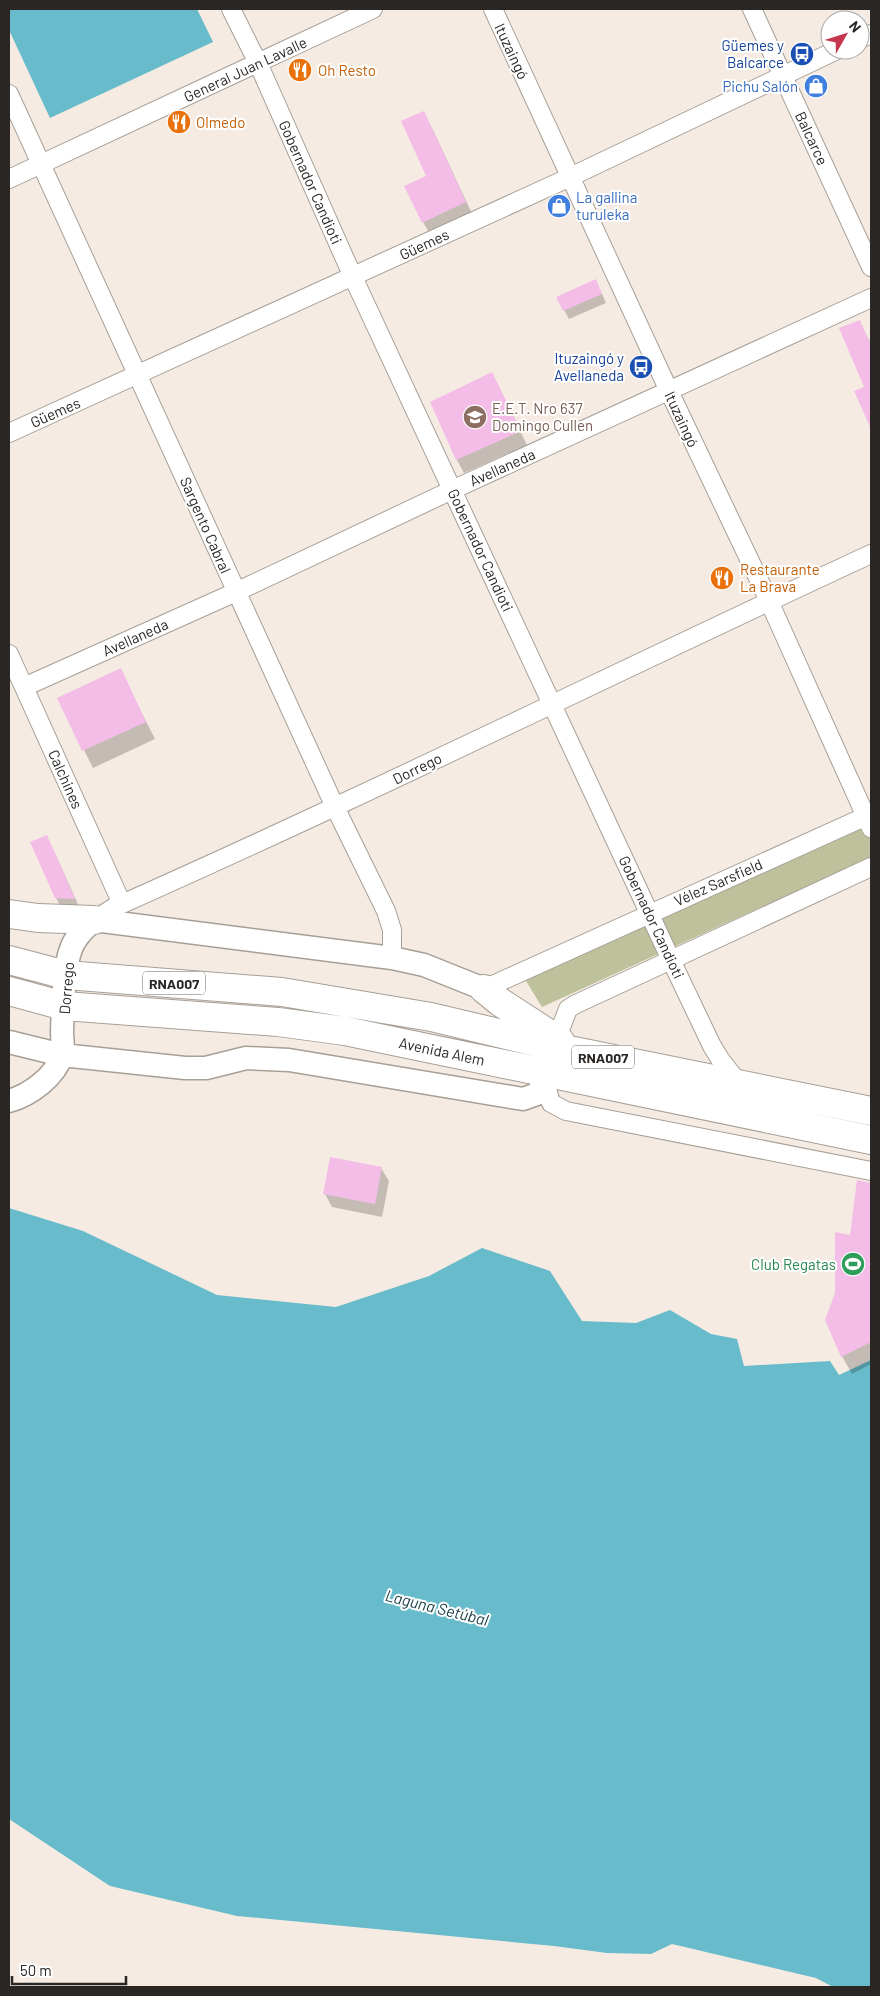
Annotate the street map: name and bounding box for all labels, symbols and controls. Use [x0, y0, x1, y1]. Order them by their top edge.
north arrow [820, 10, 870, 60]
text: N [846, 18, 865, 35]
street label: Ituzaingó [491, 20, 533, 82]
street label: General Juan Lavalle [181, 33, 309, 105]
place label: Güemes y Balcarce [721, 36, 784, 71]
bus stop icon: Güemes y Balcarce [789, 41, 815, 67]
restaurant icon: Oh Resto [287, 57, 313, 83]
place label: Oh Resto [318, 61, 376, 79]
shop icon: Pichu Salón [803, 73, 829, 99]
place label: Pichu Salón [722, 77, 798, 95]
street label: Balcarce [792, 108, 832, 168]
restaurant icon: Olmedo [166, 109, 192, 135]
place label: Olmedo [196, 113, 245, 131]
street label: Gobernador Candioti [276, 117, 346, 247]
place label: La gallina turuleka [576, 188, 637, 223]
shop icon: La gallina turuleka [546, 193, 572, 219]
street label: Güemes [396, 225, 452, 263]
place label: Ituzaingó y Avellaneda [554, 349, 624, 384]
bus stop icon: Ituzaingó y Avellaneda [628, 354, 654, 380]
street label: Ituzaingó [661, 388, 703, 450]
street label: Güemes [27, 393, 83, 431]
place label: E.E.T. Nro 637 Domingo Cullen [492, 399, 593, 434]
school or university icon: E.E.T. Nro 637 Domingo Cullen [462, 404, 488, 430]
street label: Avellaneda [466, 445, 538, 489]
street label: Sargento Cabral [177, 474, 235, 576]
street label: Gobernador Candioti [445, 486, 517, 614]
place label: Restaurante La Brava [740, 560, 820, 595]
restaurant icon: Restaurante La Brava [709, 565, 735, 591]
street label: Avellaneda [99, 615, 171, 659]
street label: Calchines [45, 747, 87, 811]
street label: Dorrego [389, 748, 445, 788]
street label: Gobernador Candioti [616, 853, 688, 981]
street label: Vélez Sarsfield [671, 854, 765, 910]
street label: Dorrego [55, 961, 77, 1015]
road number: RNA007 [143, 971, 205, 994]
street label: Avenida Alem [397, 1033, 487, 1069]
road number: RNA007 [572, 1046, 634, 1068]
sports icon: Club Regatas [840, 1251, 866, 1277]
place label: Club Regatas [751, 1255, 836, 1273]
water label: Laguna Setúbal [383, 1585, 491, 1629]
scale bar [12, 1954, 126, 1986]
text: 50 m [20, 1961, 52, 1979]

